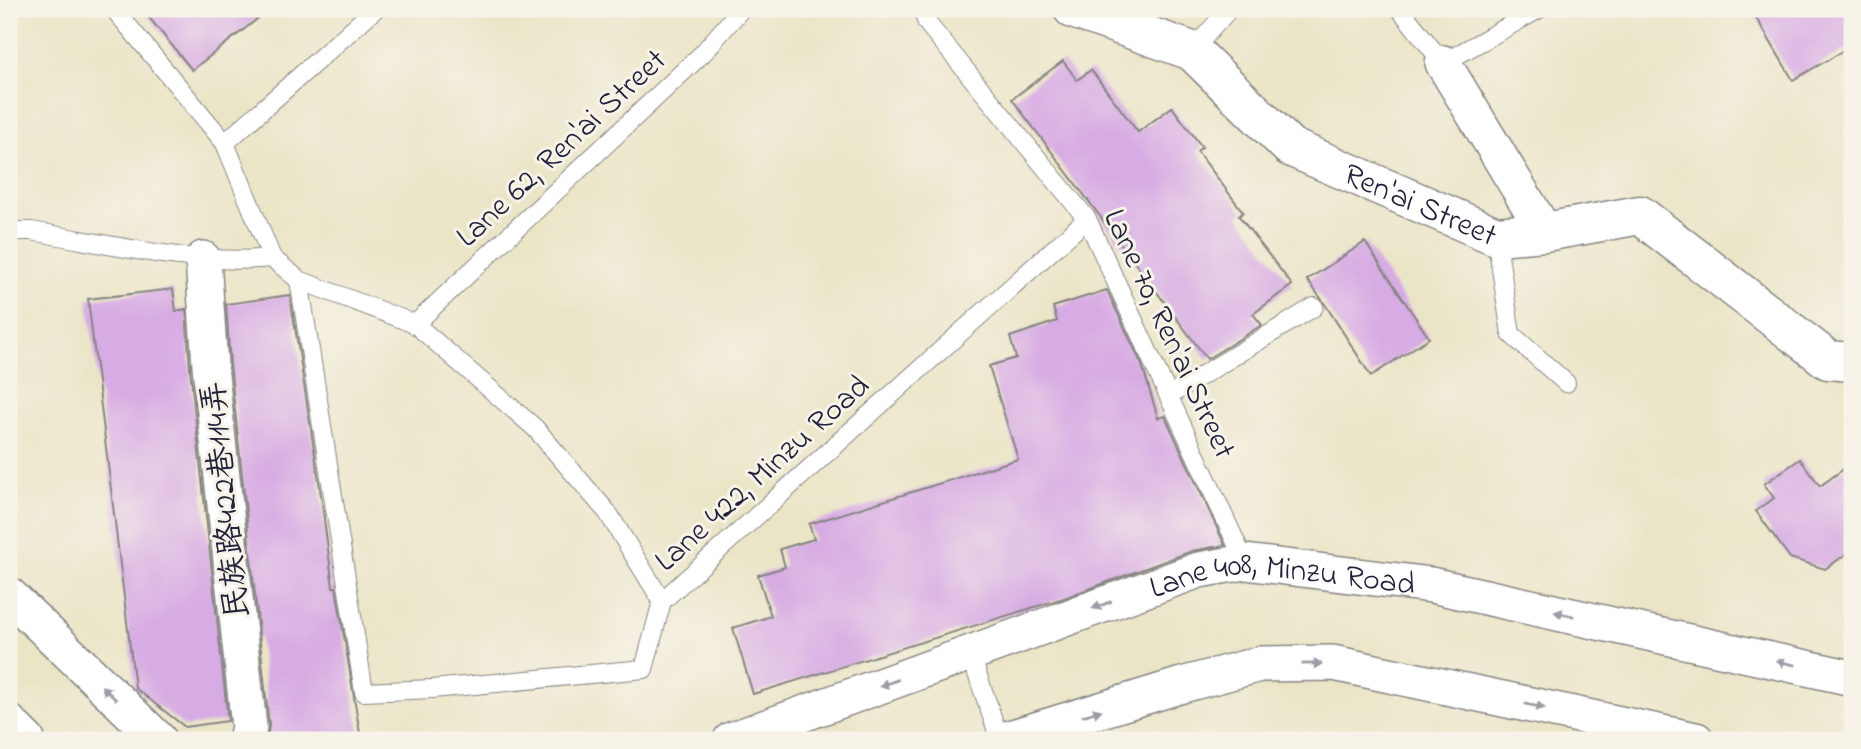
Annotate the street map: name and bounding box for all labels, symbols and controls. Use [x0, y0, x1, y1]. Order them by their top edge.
street label: Lane 62, Ren'ai Street [446, 39, 679, 260]
street label: Ren'ai Street [1335, 153, 1504, 261]
street label: Lane 70, Ren'ai Street [1089, 202, 1246, 467]
street label: Lane 422, Minzu Road [645, 365, 882, 584]
street label: 民族路422巷114弄 [192, 379, 263, 621]
street label: Lane 408, Minzu Road [1143, 542, 1418, 613]
one-way arrow [1092, 600, 1113, 611]
one-way arrow [1553, 608, 1575, 619]
one-way arrow [1301, 658, 1323, 669]
one-way arrow [1775, 658, 1797, 669]
one-way arrow [878, 678, 899, 689]
one-way arrow [101, 686, 118, 702]
one-way arrow [1524, 701, 1546, 712]
one-way arrow [1081, 707, 1102, 717]

